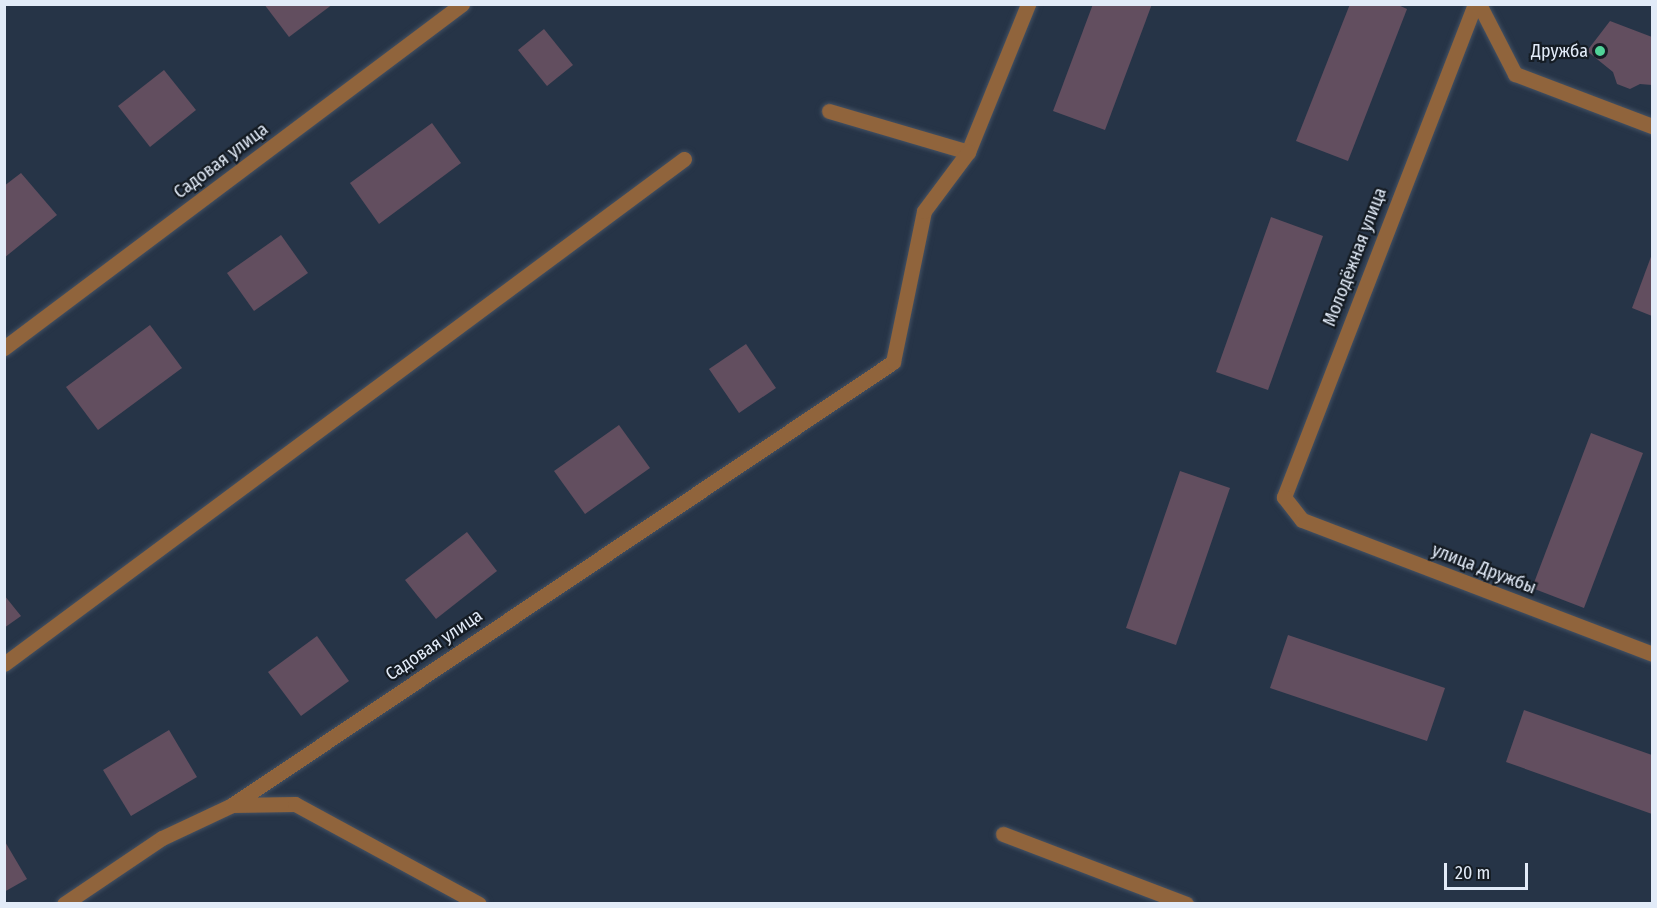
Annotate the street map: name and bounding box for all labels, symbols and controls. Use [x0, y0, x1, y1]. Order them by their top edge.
place label: Дружба [1531, 40, 1588, 62]
marker: Дружба [1593, 44, 1607, 58]
street label: Садовая улица [170, 119, 272, 203]
street label: Молодёжная улица [1319, 185, 1391, 329]
street label: улица Дружбы [1429, 539, 1539, 599]
street label: Садовая улица [381, 605, 487, 685]
scale bar [1447, 851, 1531, 889]
text: 20 m [1455, 862, 1490, 884]

